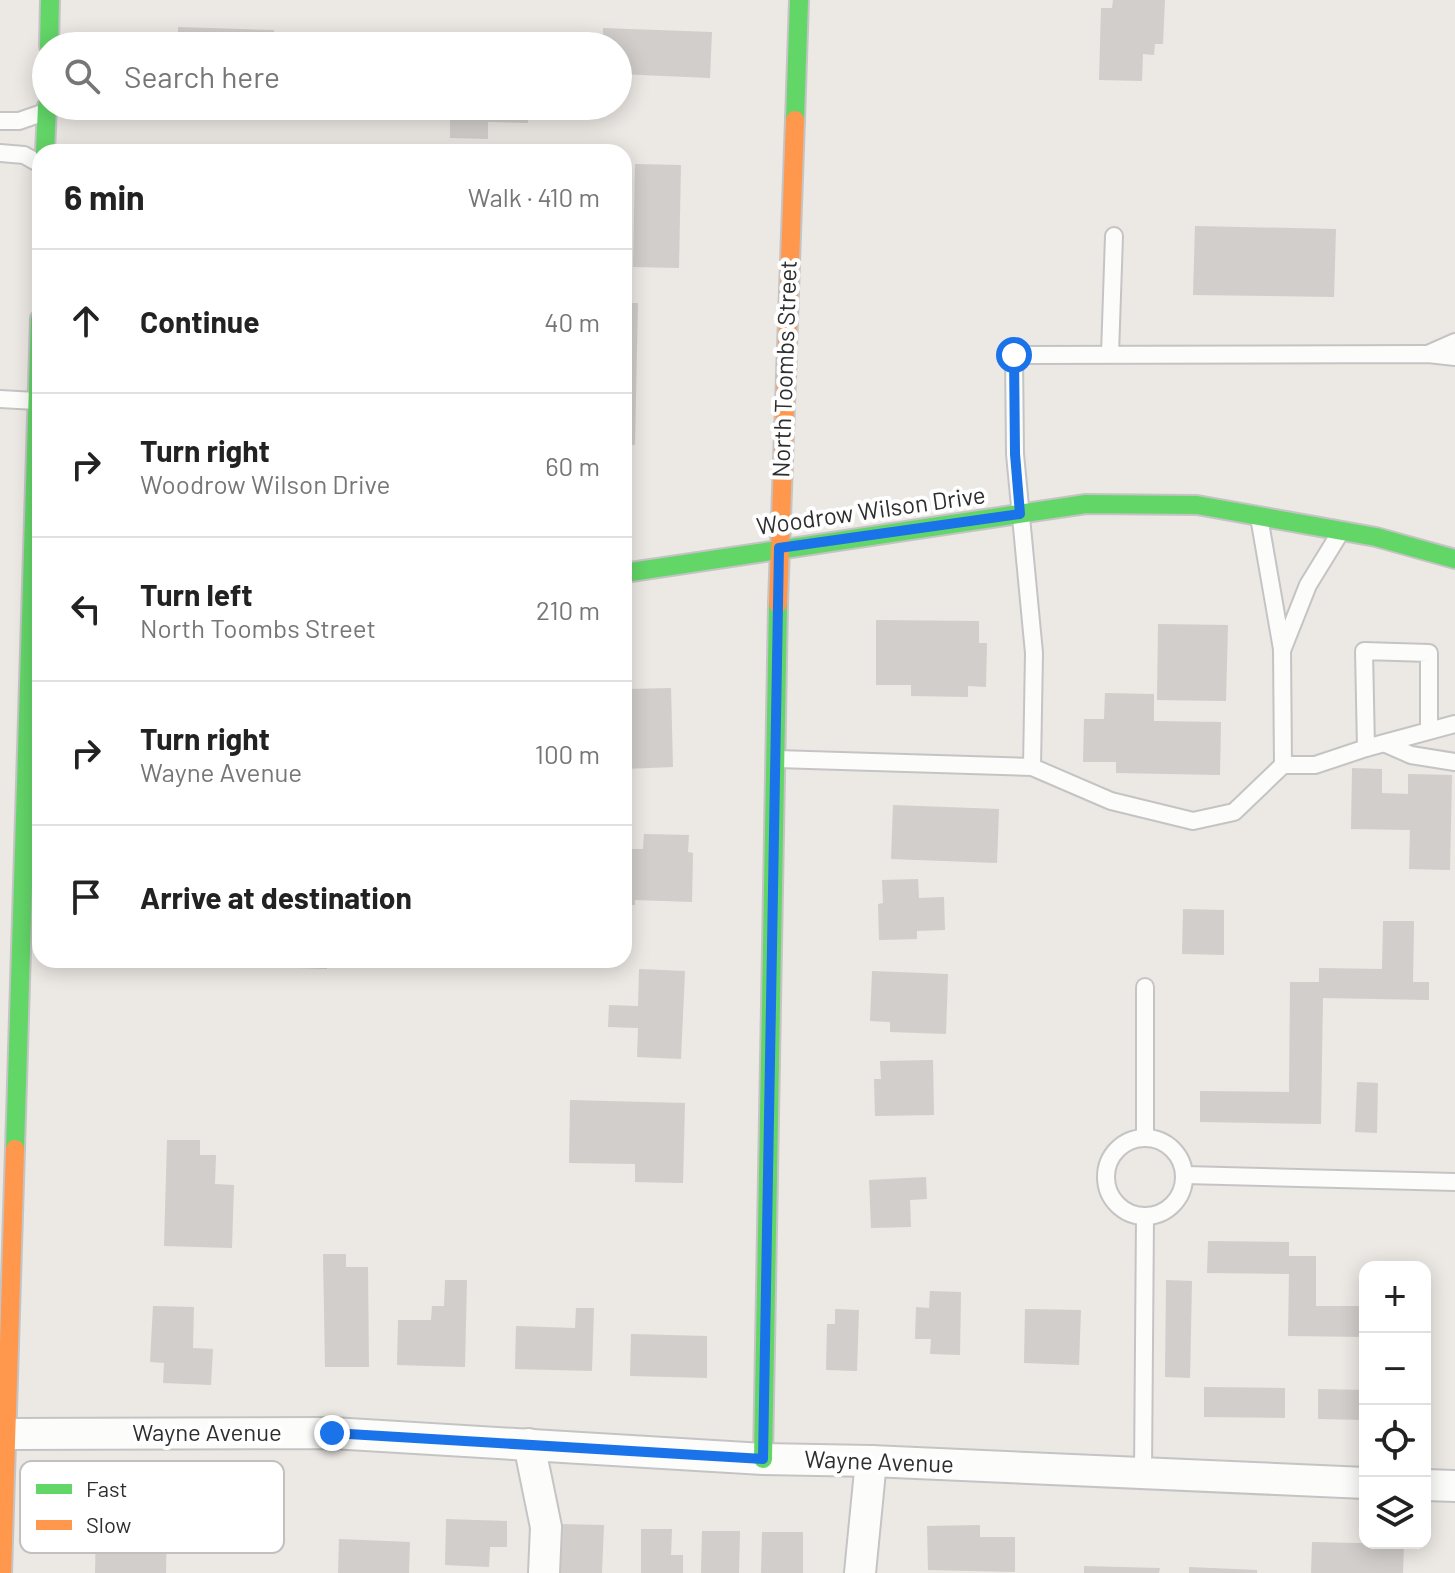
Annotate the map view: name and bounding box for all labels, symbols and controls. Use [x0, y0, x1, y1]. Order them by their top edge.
search box [32, 32, 632, 120]
icon: search [60, 54, 104, 98]
text: Search here [124, 58, 280, 94]
text: 6 min [64, 176, 145, 217]
text: Walk · 410 m [468, 181, 600, 212]
street label: North Toombs Street [765, 260, 802, 478]
icon: ahead [64, 299, 108, 343]
text: Continue [140, 303, 260, 339]
text: 40 m [544, 306, 600, 337]
route start [996, 337, 1032, 373]
text: Turn right [140, 432, 270, 468]
icon: right [64, 443, 108, 487]
text: 60 m [545, 450, 600, 481]
text: Woodrow Wilson Drive [140, 468, 390, 499]
street label: Woodrow Wilson Drive [754, 479, 987, 540]
text: Turn left [140, 576, 253, 612]
icon: left [64, 587, 108, 631]
text: 210 m [536, 594, 600, 625]
text: North Toombs Street [140, 612, 376, 643]
text: Turn right [140, 720, 270, 756]
icon: right [64, 731, 108, 775]
text: 100 m [535, 738, 600, 769]
text: Wayne Avenue [140, 756, 302, 787]
icon: arrive [64, 875, 108, 919]
text: Arrive at destination [140, 879, 412, 915]
map controls [1359, 1261, 1431, 1549]
button: + [1359, 1261, 1431, 1333]
button: − [1359, 1333, 1431, 1405]
button: locate [1359, 1405, 1431, 1477]
route end [314, 1415, 350, 1451]
street label: Wayne Avenue [132, 1417, 282, 1446]
street label: Wayne Avenue [804, 1443, 954, 1478]
legend [20, 1461, 284, 1553]
text: Fast [86, 1475, 128, 1501]
button: layers [1359, 1477, 1431, 1549]
text: Slow [86, 1511, 131, 1537]

